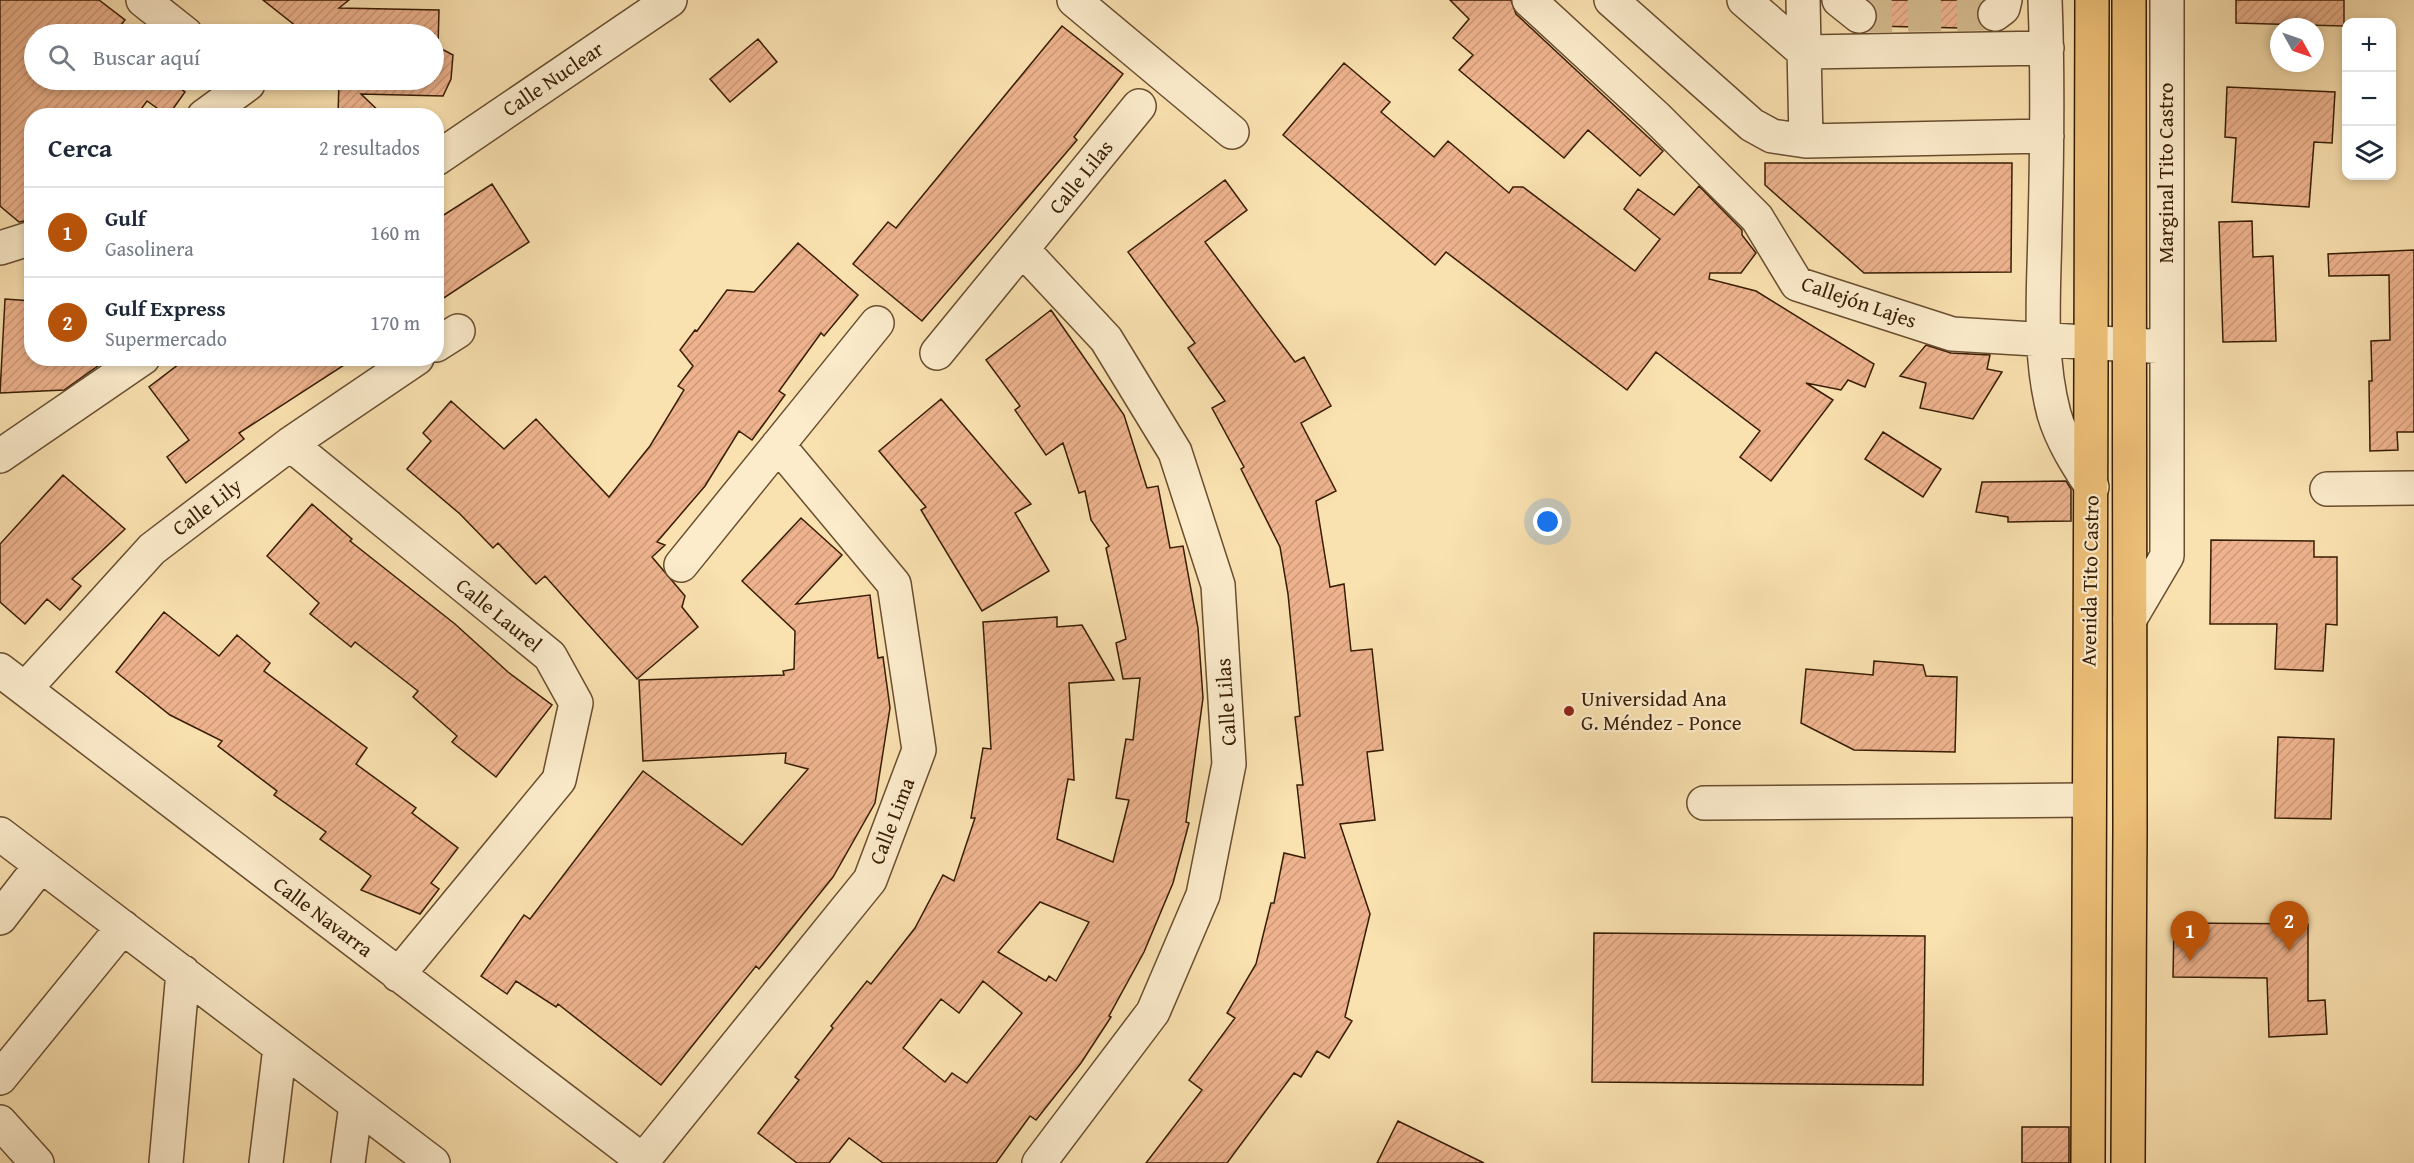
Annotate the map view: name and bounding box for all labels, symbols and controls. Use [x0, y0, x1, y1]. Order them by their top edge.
north arrow [2270, 18, 2324, 72]
map controls [2342, 18, 2396, 180]
button: + [2342, 18, 2396, 72]
search box [24, 24, 444, 90]
street label: Calle Nuclear [496, 33, 610, 124]
icon: search [45, 41, 78, 74]
text: Buscar aquí [93, 41, 200, 73]
button: − [2342, 72, 2396, 126]
street label: Marginal Tito Castro [2150, 83, 2181, 263]
button: layers [2342, 126, 2396, 180]
text: Cerca [48, 128, 112, 167]
text: 2 resultados [319, 133, 420, 162]
street label: Calle Lilas [1041, 133, 1120, 221]
text: Gulf [105, 202, 146, 234]
text: 1 [62, 218, 73, 247]
text: 160 m [370, 218, 420, 247]
text: Gasolinera [105, 234, 194, 263]
street label: Callejón Lajes [1798, 267, 1921, 336]
text: Gulf Express [105, 292, 226, 324]
text: 2 [62, 308, 73, 337]
text: 170 m [370, 308, 420, 337]
text: Supermercado [105, 324, 227, 353]
street label: Calle Lily [165, 470, 248, 543]
street label: Avenida Tito Castro [2073, 495, 2106, 667]
your location [1533, 507, 1562, 536]
street label: Calle Laurel [449, 570, 549, 659]
street label: Calle Lilas [1207, 657, 1244, 747]
place label: Universidad Ana G. Méndez - Ponce [1581, 683, 1742, 738]
marker: Universidad Ana G. Méndez - Ponce [1562, 704, 1576, 718]
street label: Calle Lima [861, 773, 922, 869]
street label: Calle Navarra [267, 869, 380, 965]
pin: 2 [2270, 902, 2308, 951]
pin: 1 [2170, 912, 2210, 961]

